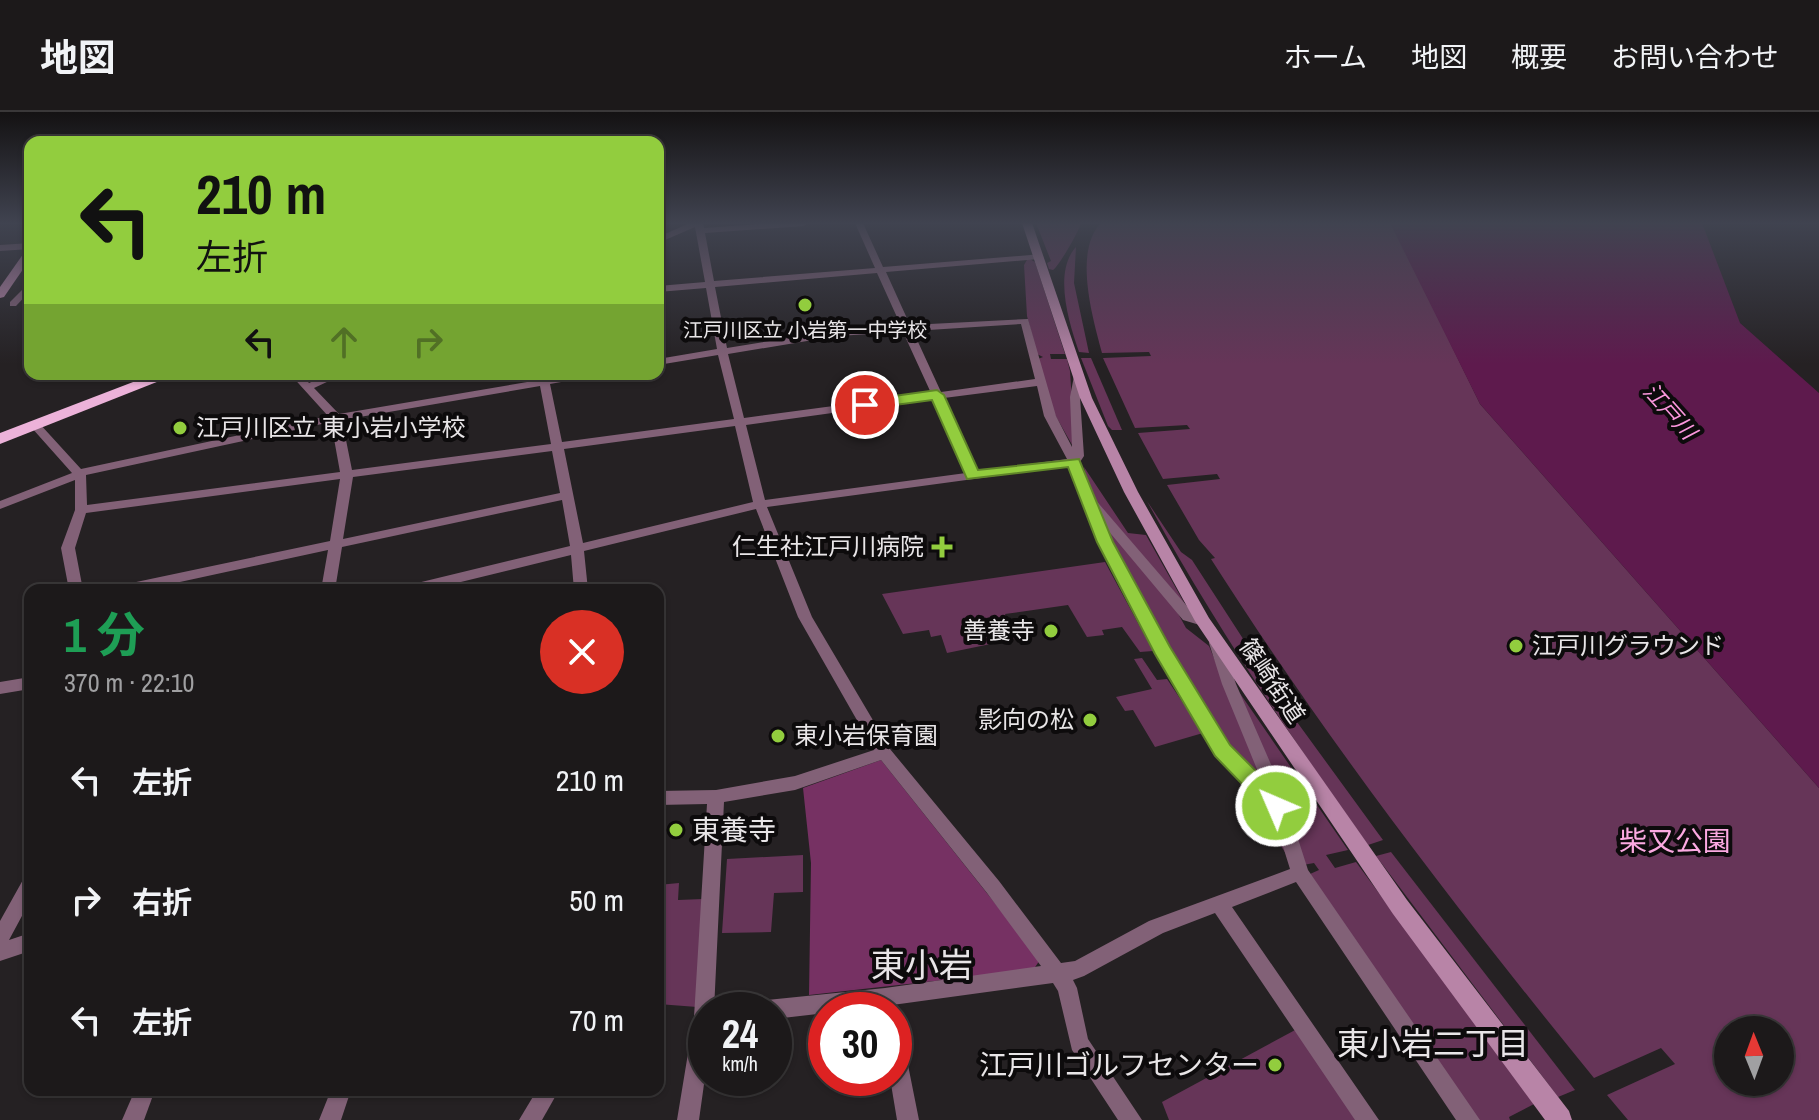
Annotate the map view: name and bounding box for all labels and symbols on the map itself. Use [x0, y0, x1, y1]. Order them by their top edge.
marker: 江戸川区立 小岩第一中学校 [796, 296, 814, 314]
place label: 江戸川区立 小岩第一中学校 [683, 316, 927, 343]
pin [831, 371, 899, 439]
water label: 江戸川 [1637, 376, 1705, 447]
place label: 江戸川区立 東小岩小学校 [196, 411, 465, 443]
marker: 江戸川区立 東小岩小学校 [171, 419, 189, 437]
place label: 仁生社江戸川病院 [732, 530, 924, 562]
marker: 仁生社江戸川病院 [931, 536, 953, 558]
place label: 善養寺 [963, 614, 1035, 646]
marker: 善養寺 [1042, 622, 1060, 640]
place label: 江戸川グラウンド [1532, 629, 1724, 661]
street label: 篠崎街道 [1233, 632, 1313, 729]
marker: 江戸川グラウンド [1507, 637, 1525, 655]
place label: 影向の松 [978, 703, 1074, 735]
marker: 影向の松 [1081, 711, 1099, 729]
place label: 東小岩保育園 [794, 719, 938, 751]
marker: 東小岩保育園 [769, 727, 787, 745]
position arrow [1234, 764, 1318, 848]
place label: 東養寺 [692, 811, 776, 849]
marker: 東養寺 [667, 821, 685, 839]
park label: 柴又公園 [1619, 822, 1731, 860]
district label: 東小岩 [871, 942, 973, 988]
speed limit sign: 30 [808, 992, 912, 1096]
north arrow [1714, 1016, 1794, 1096]
district label: 東小岩二丁目 [1337, 1022, 1529, 1065]
place label: 江戸川ゴルフセンター [979, 1046, 1259, 1084]
marker: 江戸川ゴルフセンター [1266, 1056, 1284, 1074]

